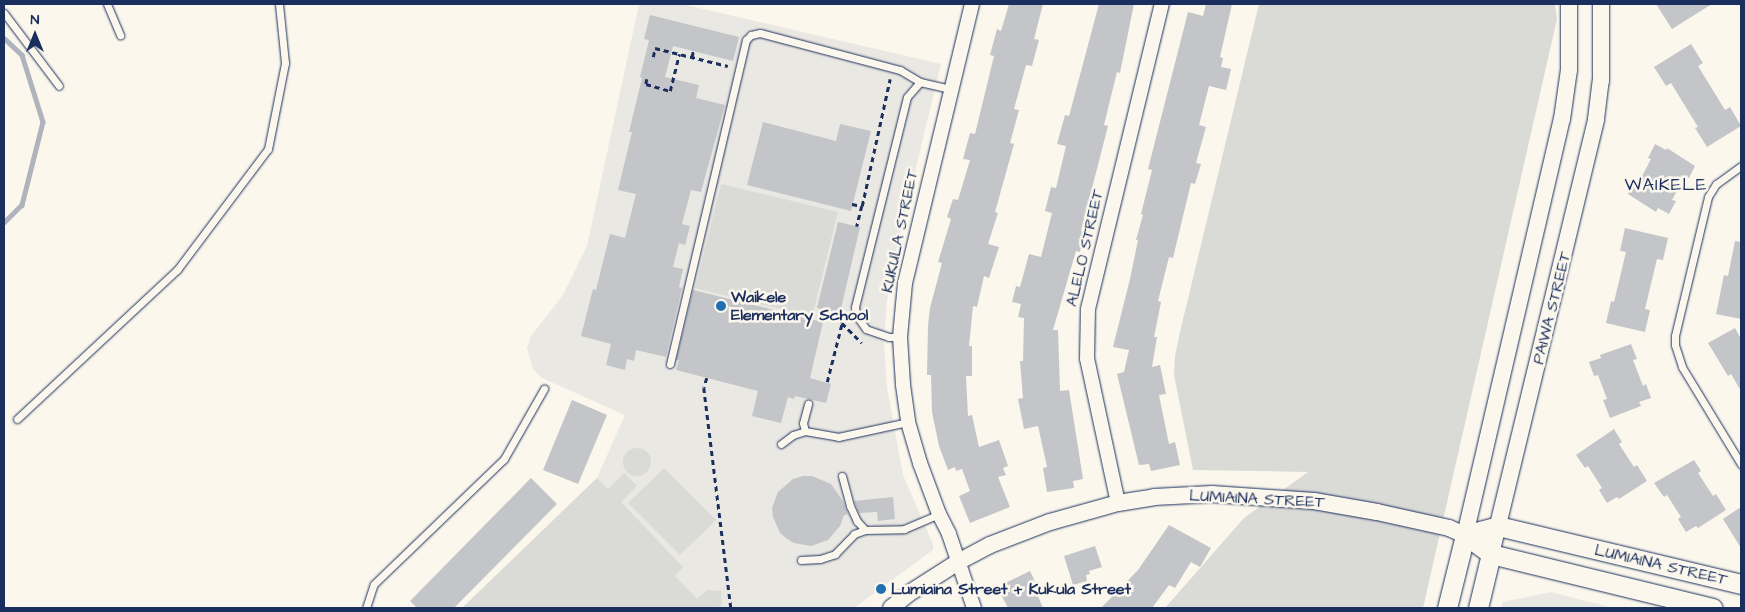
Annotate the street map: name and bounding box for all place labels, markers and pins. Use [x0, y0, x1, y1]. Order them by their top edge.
place label: Waikele Elementary School [731, 287, 868, 325]
marker: Waikele Elementary School [715, 300, 727, 312]
place label: Lumiaina Street + Kukula Street [891, 579, 1131, 599]
marker: Lumiaina Street + Kukula Street [875, 583, 887, 595]

